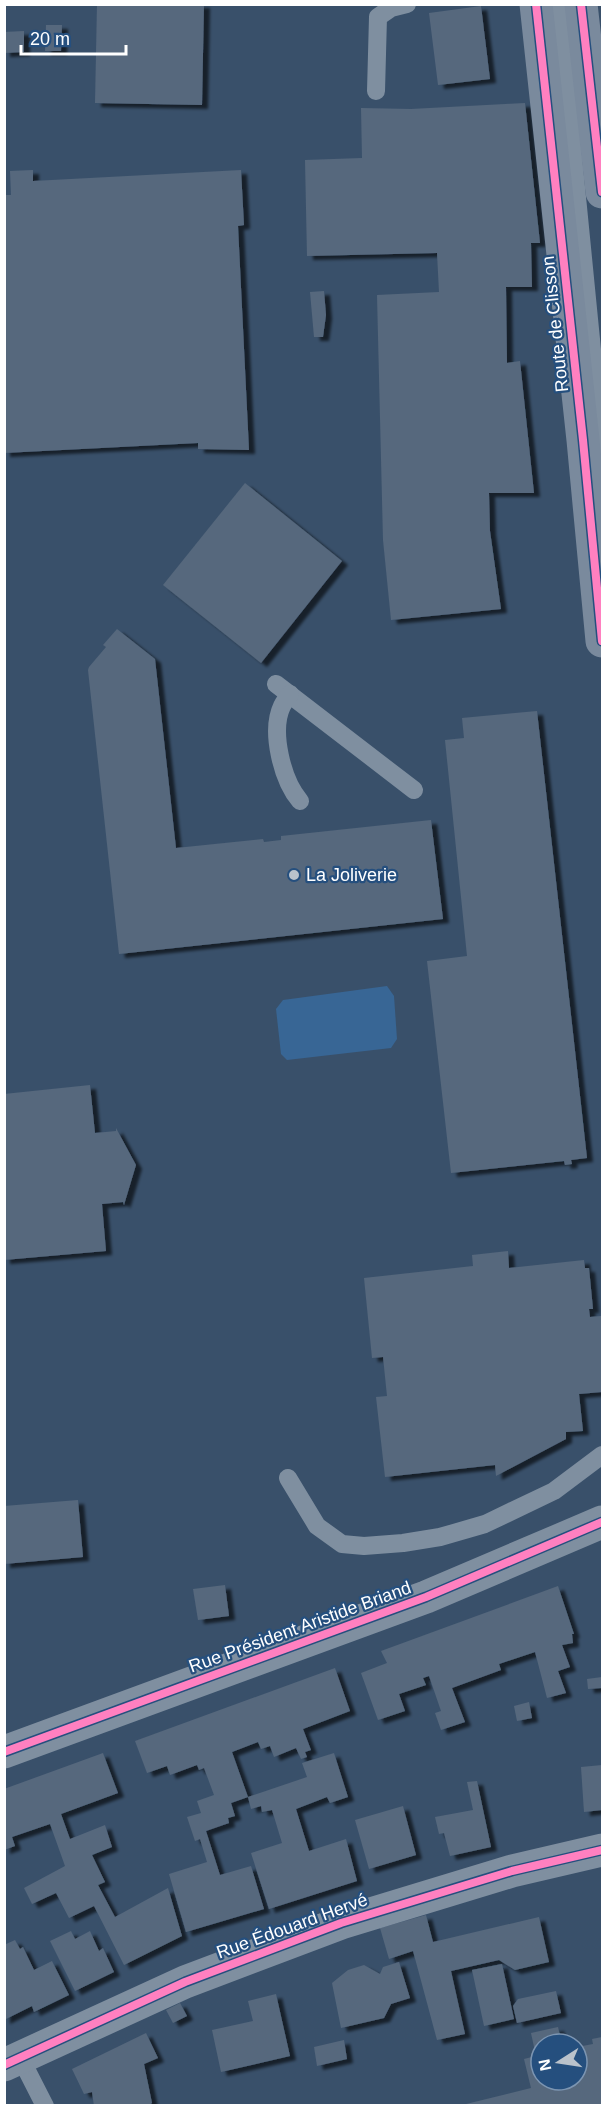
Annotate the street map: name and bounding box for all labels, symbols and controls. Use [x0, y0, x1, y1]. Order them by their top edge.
scale bar [21, 18, 126, 56]
text: 20 m [30, 29, 70, 49]
street label: Route de Clisson [538, 255, 572, 393]
place label: La Joliverie [306, 865, 397, 885]
marker: La Joliverie [287, 868, 301, 882]
street label: Rue Président Aristide Briand [186, 1577, 414, 1677]
street label: Rue Édouard Hervé [214, 1889, 370, 1963]
north arrow [529, 2032, 589, 2092]
text: N [535, 2058, 554, 2072]

